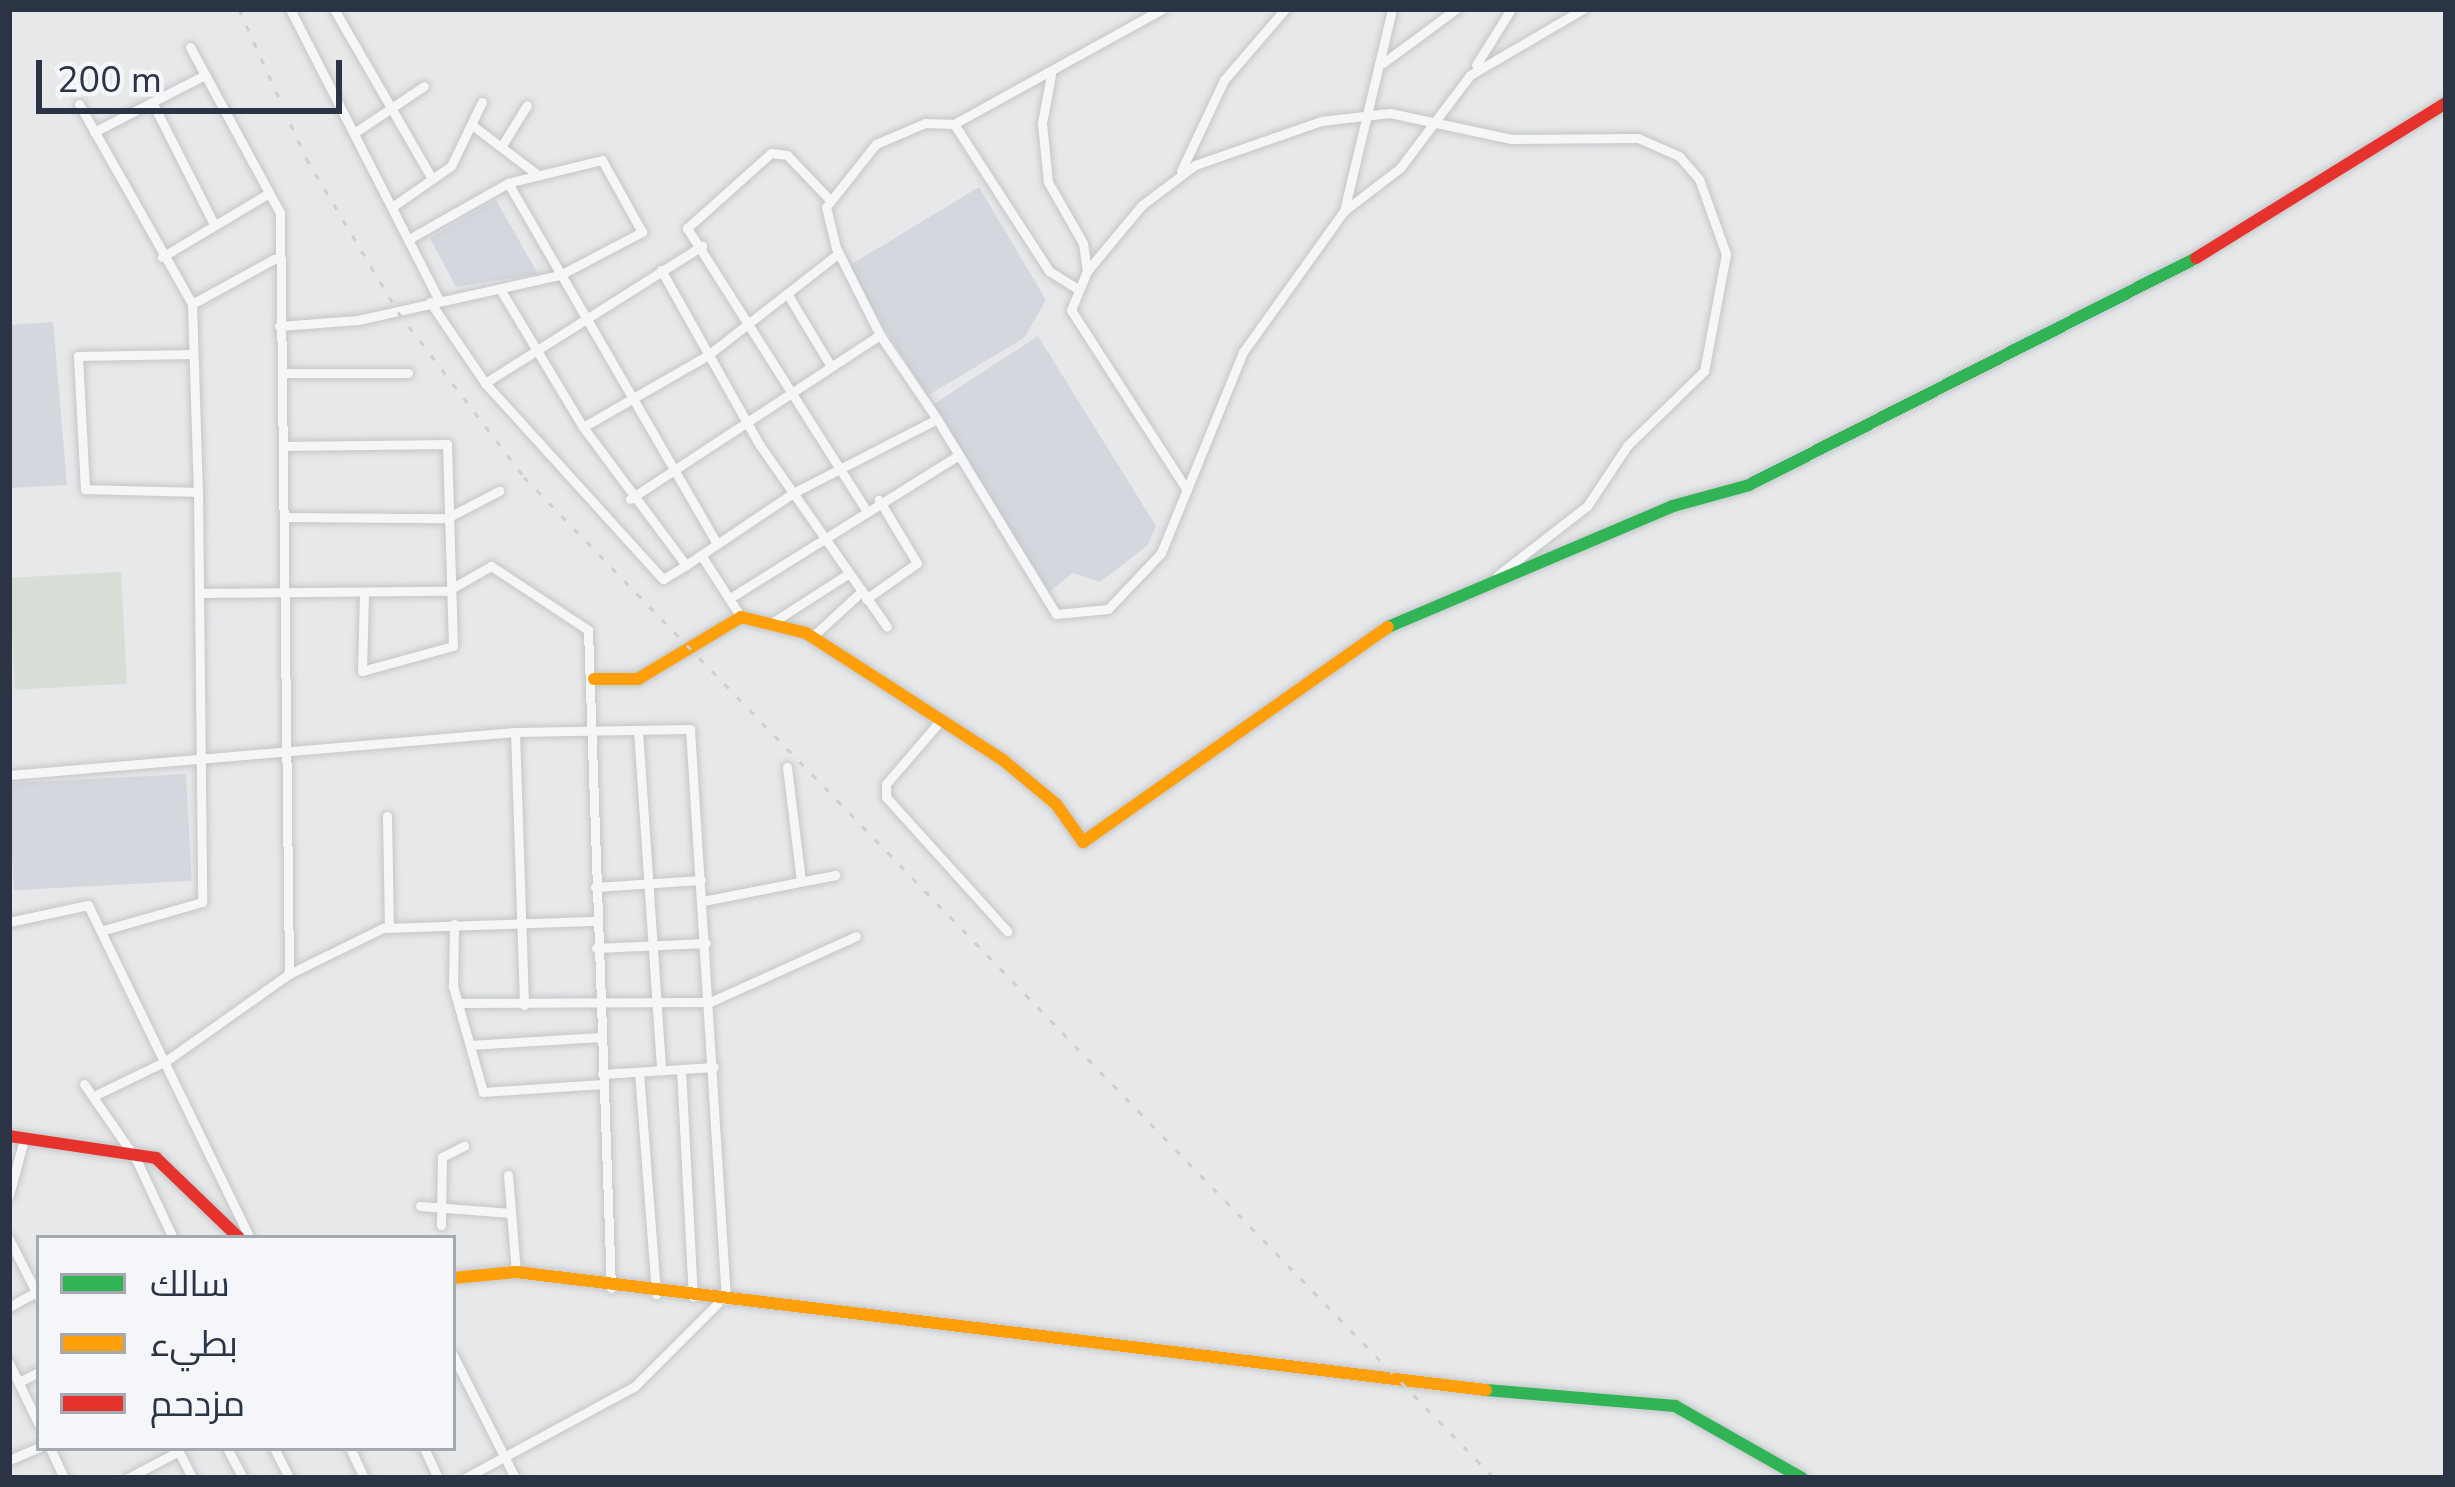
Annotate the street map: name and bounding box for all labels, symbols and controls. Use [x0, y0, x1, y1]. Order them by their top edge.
scale bar [42, 36, 348, 110]
text: 200 m [57, 56, 162, 105]
legend [36, 1235, 456, 1451]
text: سالك [150, 1260, 230, 1309]
text: بطيء [150, 1320, 238, 1369]
text: مزدحم [150, 1380, 245, 1429]

